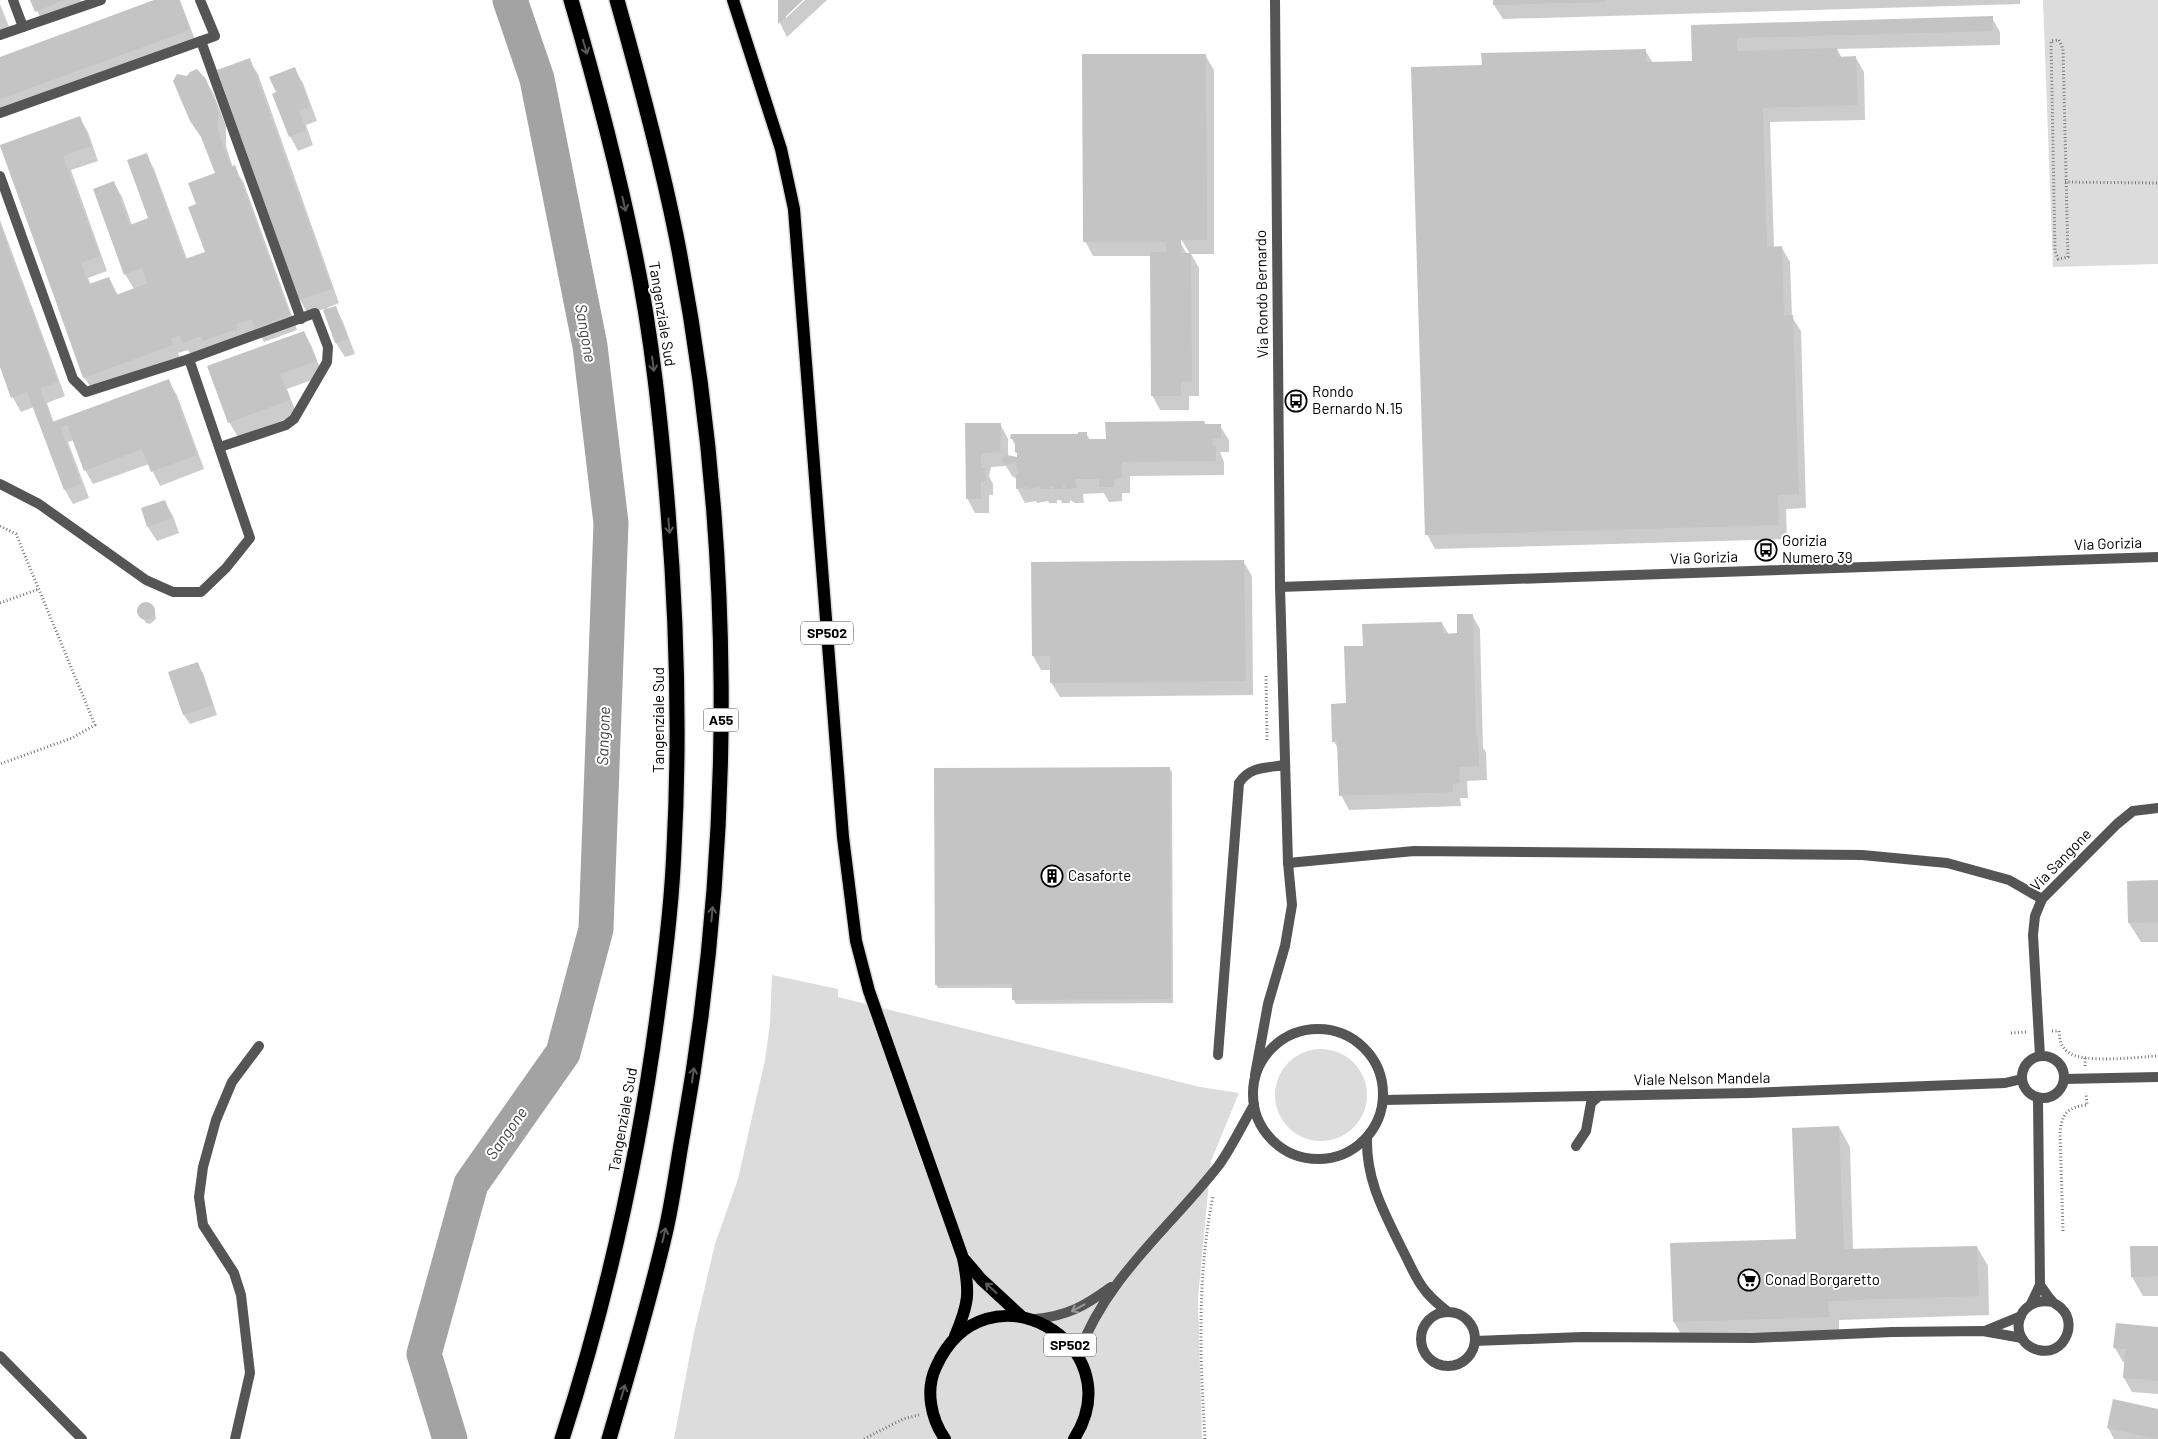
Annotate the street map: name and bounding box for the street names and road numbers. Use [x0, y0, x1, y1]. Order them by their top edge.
street label: Via Rondò Bernardo [1251, 230, 1271, 358]
street label: Tangenziale Sud [646, 260, 680, 367]
street label: Via Gorizia [2074, 533, 2142, 553]
street label: Via Gorizia [1670, 547, 1738, 567]
road number: SP502 [801, 622, 853, 644]
street label: Tangenziale Sud [649, 667, 667, 773]
road number: A55 [704, 708, 738, 732]
street label: Via Sangone [2026, 824, 2095, 894]
street label: Tangenziale Sud [604, 1066, 640, 1173]
street label: Viale Nelson Mandela [1634, 1068, 1770, 1088]
road number: SP502 [1044, 1334, 1096, 1356]

